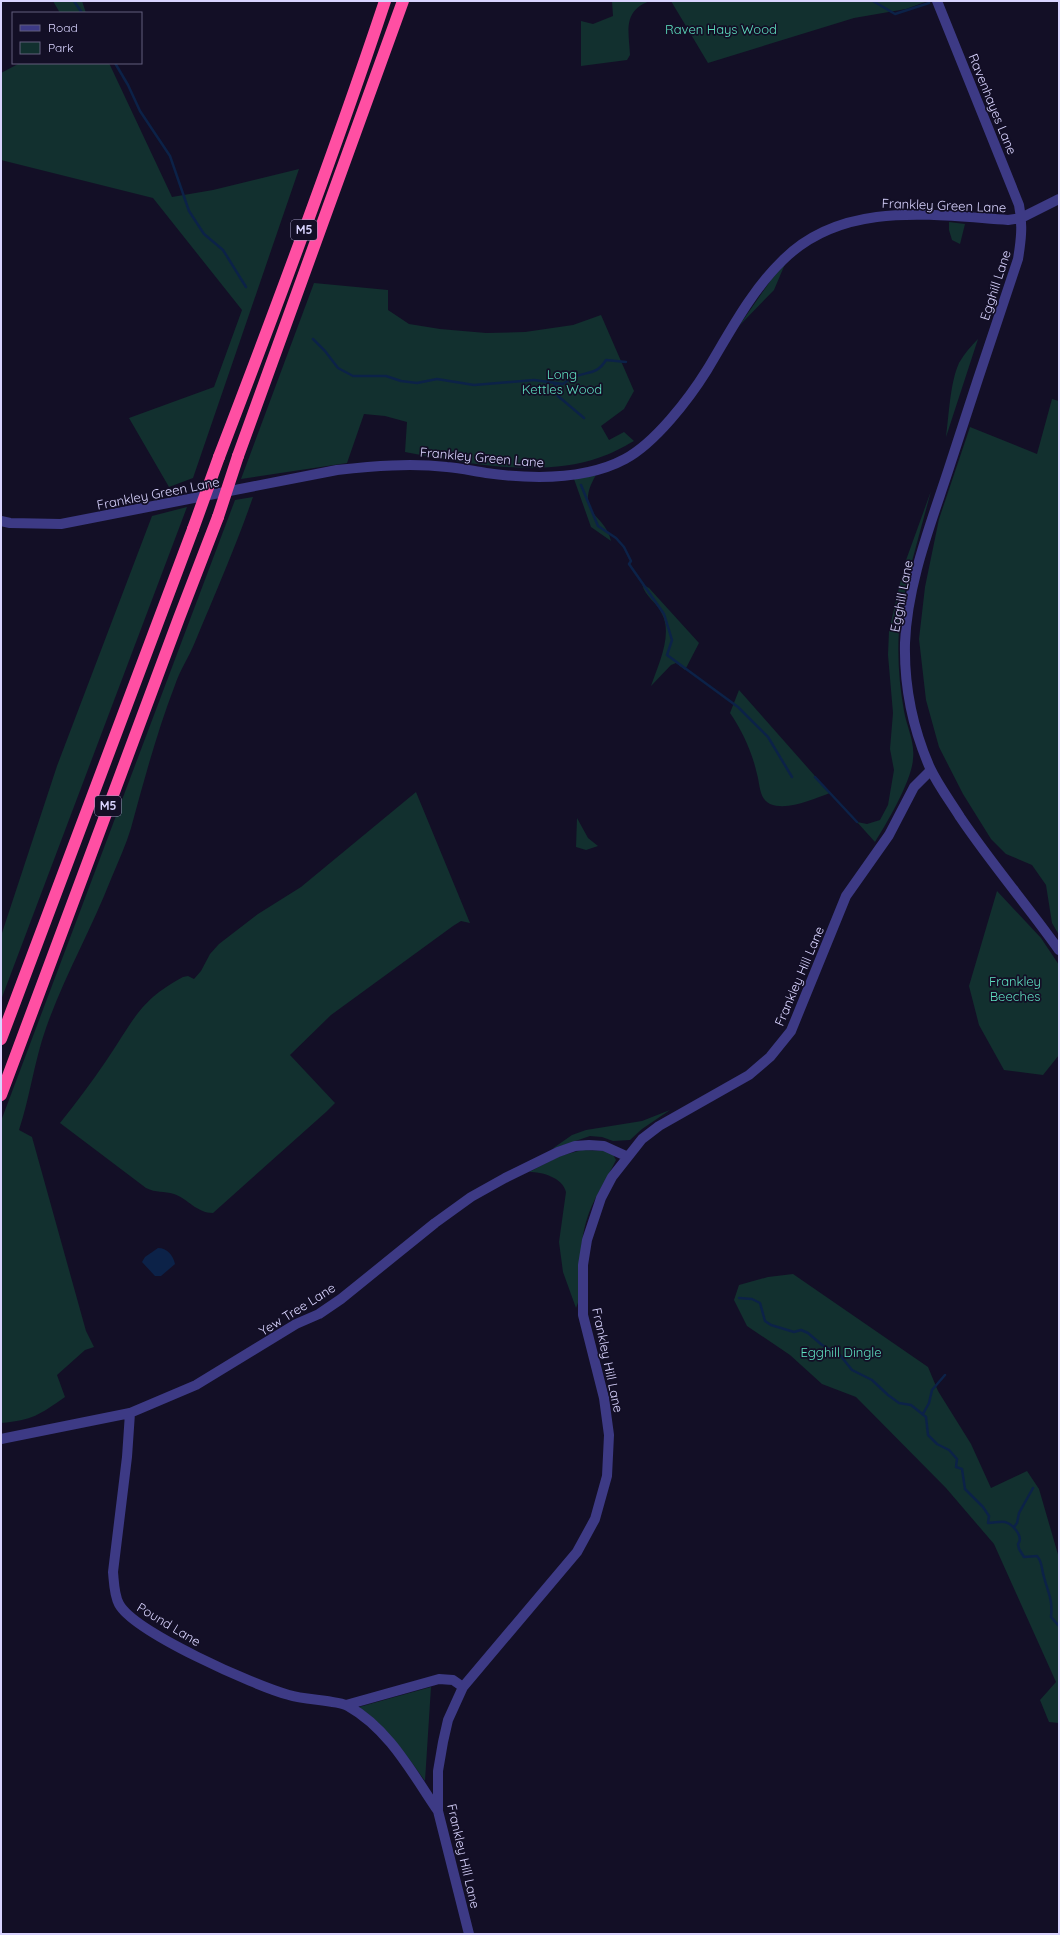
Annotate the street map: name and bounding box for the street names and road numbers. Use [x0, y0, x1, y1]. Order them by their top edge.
street label: Ravenhayes Lane [965, 51, 1021, 157]
street label: Frankley Green Lane [881, 195, 1007, 215]
road number: M5 [291, 220, 317, 240]
street label: Egghill Lane [976, 248, 1014, 322]
street label: Frankley Green Lane [419, 444, 545, 470]
street label: Frankley Green Lane [95, 473, 221, 513]
street label: Egghill Lane [886, 559, 916, 633]
road number: M5 [95, 796, 121, 816]
street label: Frankley Hill Lane [771, 924, 827, 1028]
street label: Yew Tree Lane [256, 1279, 338, 1339]
street label: Frankley Hill Lane [589, 1306, 627, 1414]
street label: Pound Lane [134, 1599, 204, 1649]
street label: Frankley Hill Lane [444, 1802, 484, 1910]

